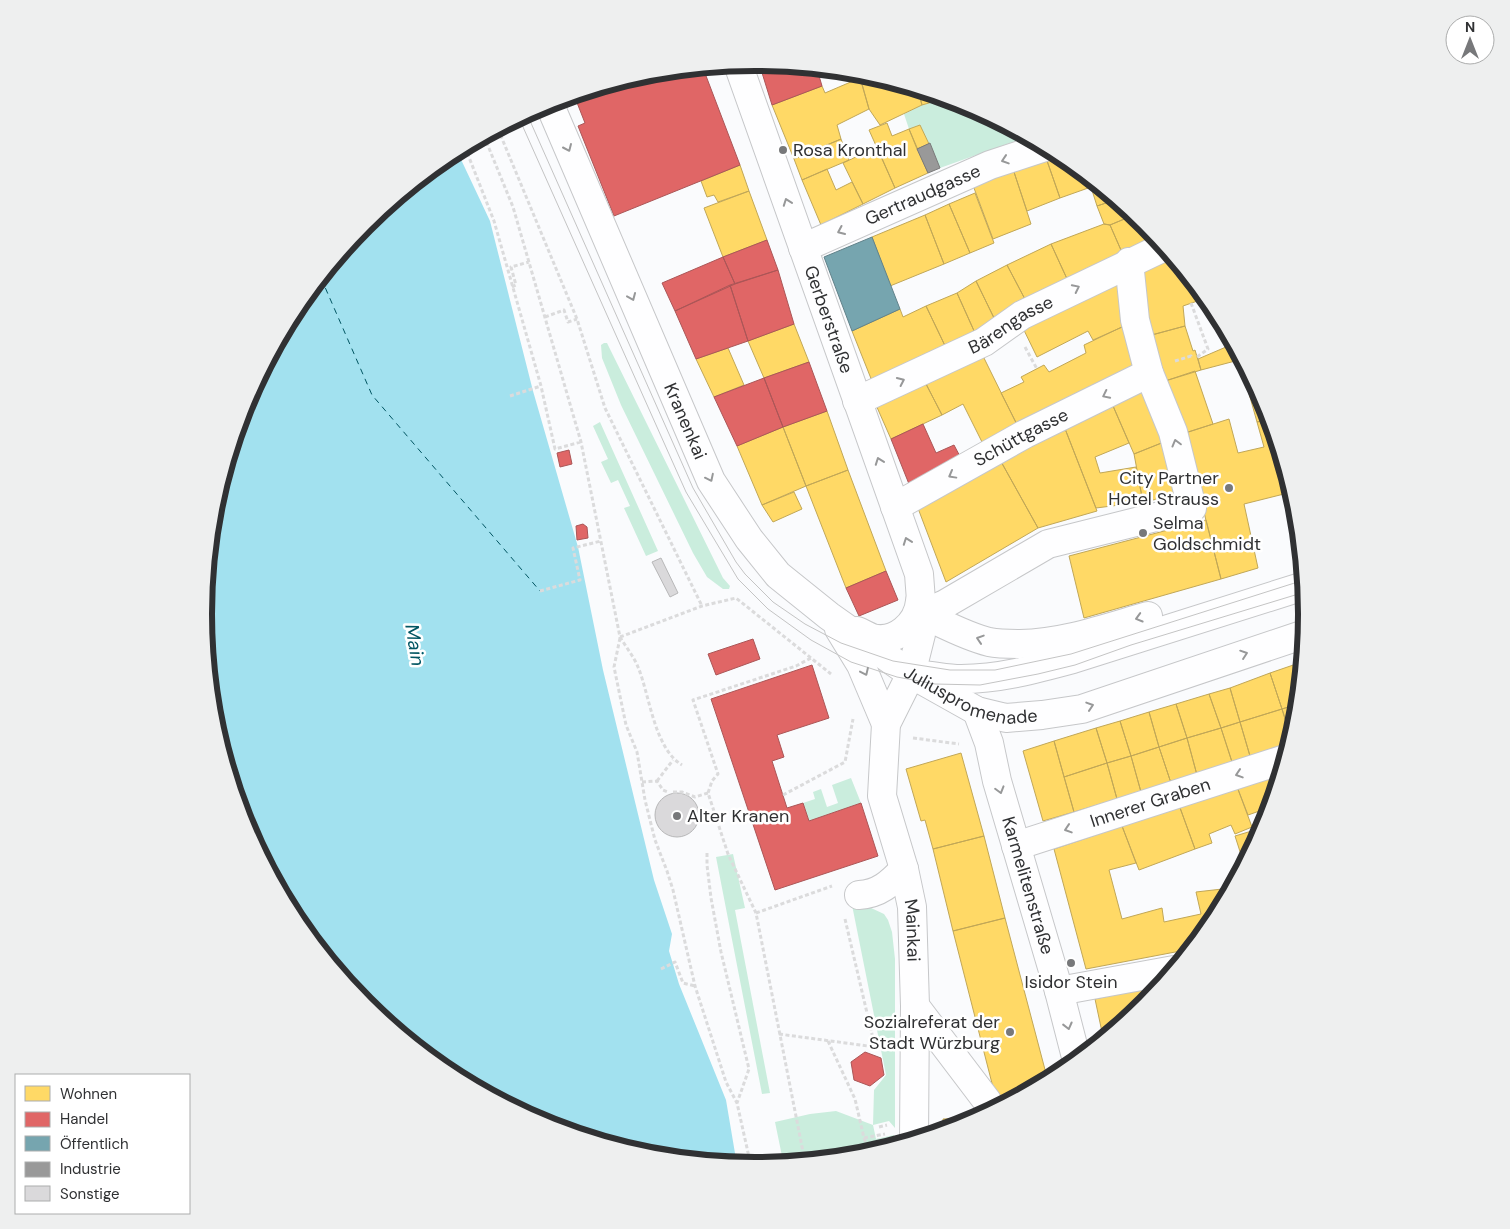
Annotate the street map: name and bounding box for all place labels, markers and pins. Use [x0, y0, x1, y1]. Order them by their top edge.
place label: Rosa Kronthal [793, 138, 907, 162]
marker: Rosa Kronthal [777, 144, 789, 156]
place label: City Partner Hotel Strauss [1108, 466, 1219, 511]
marker: City Partner Hotel Strauss [1223, 482, 1235, 494]
place label: Selma Goldschmidt [1153, 511, 1261, 556]
marker: Selma Goldschmidt [1137, 527, 1149, 539]
place label: Alter Kranen [687, 804, 789, 828]
marker: Alter Kranen [671, 810, 683, 822]
marker: Isidor Stein [1065, 957, 1077, 969]
place label: Isidor Stein [1024, 970, 1118, 994]
place label: Sozialreferat der Stadt Würzburg [864, 1010, 1000, 1055]
marker: Sozialreferat der Stadt Würzburg [1004, 1026, 1016, 1038]

